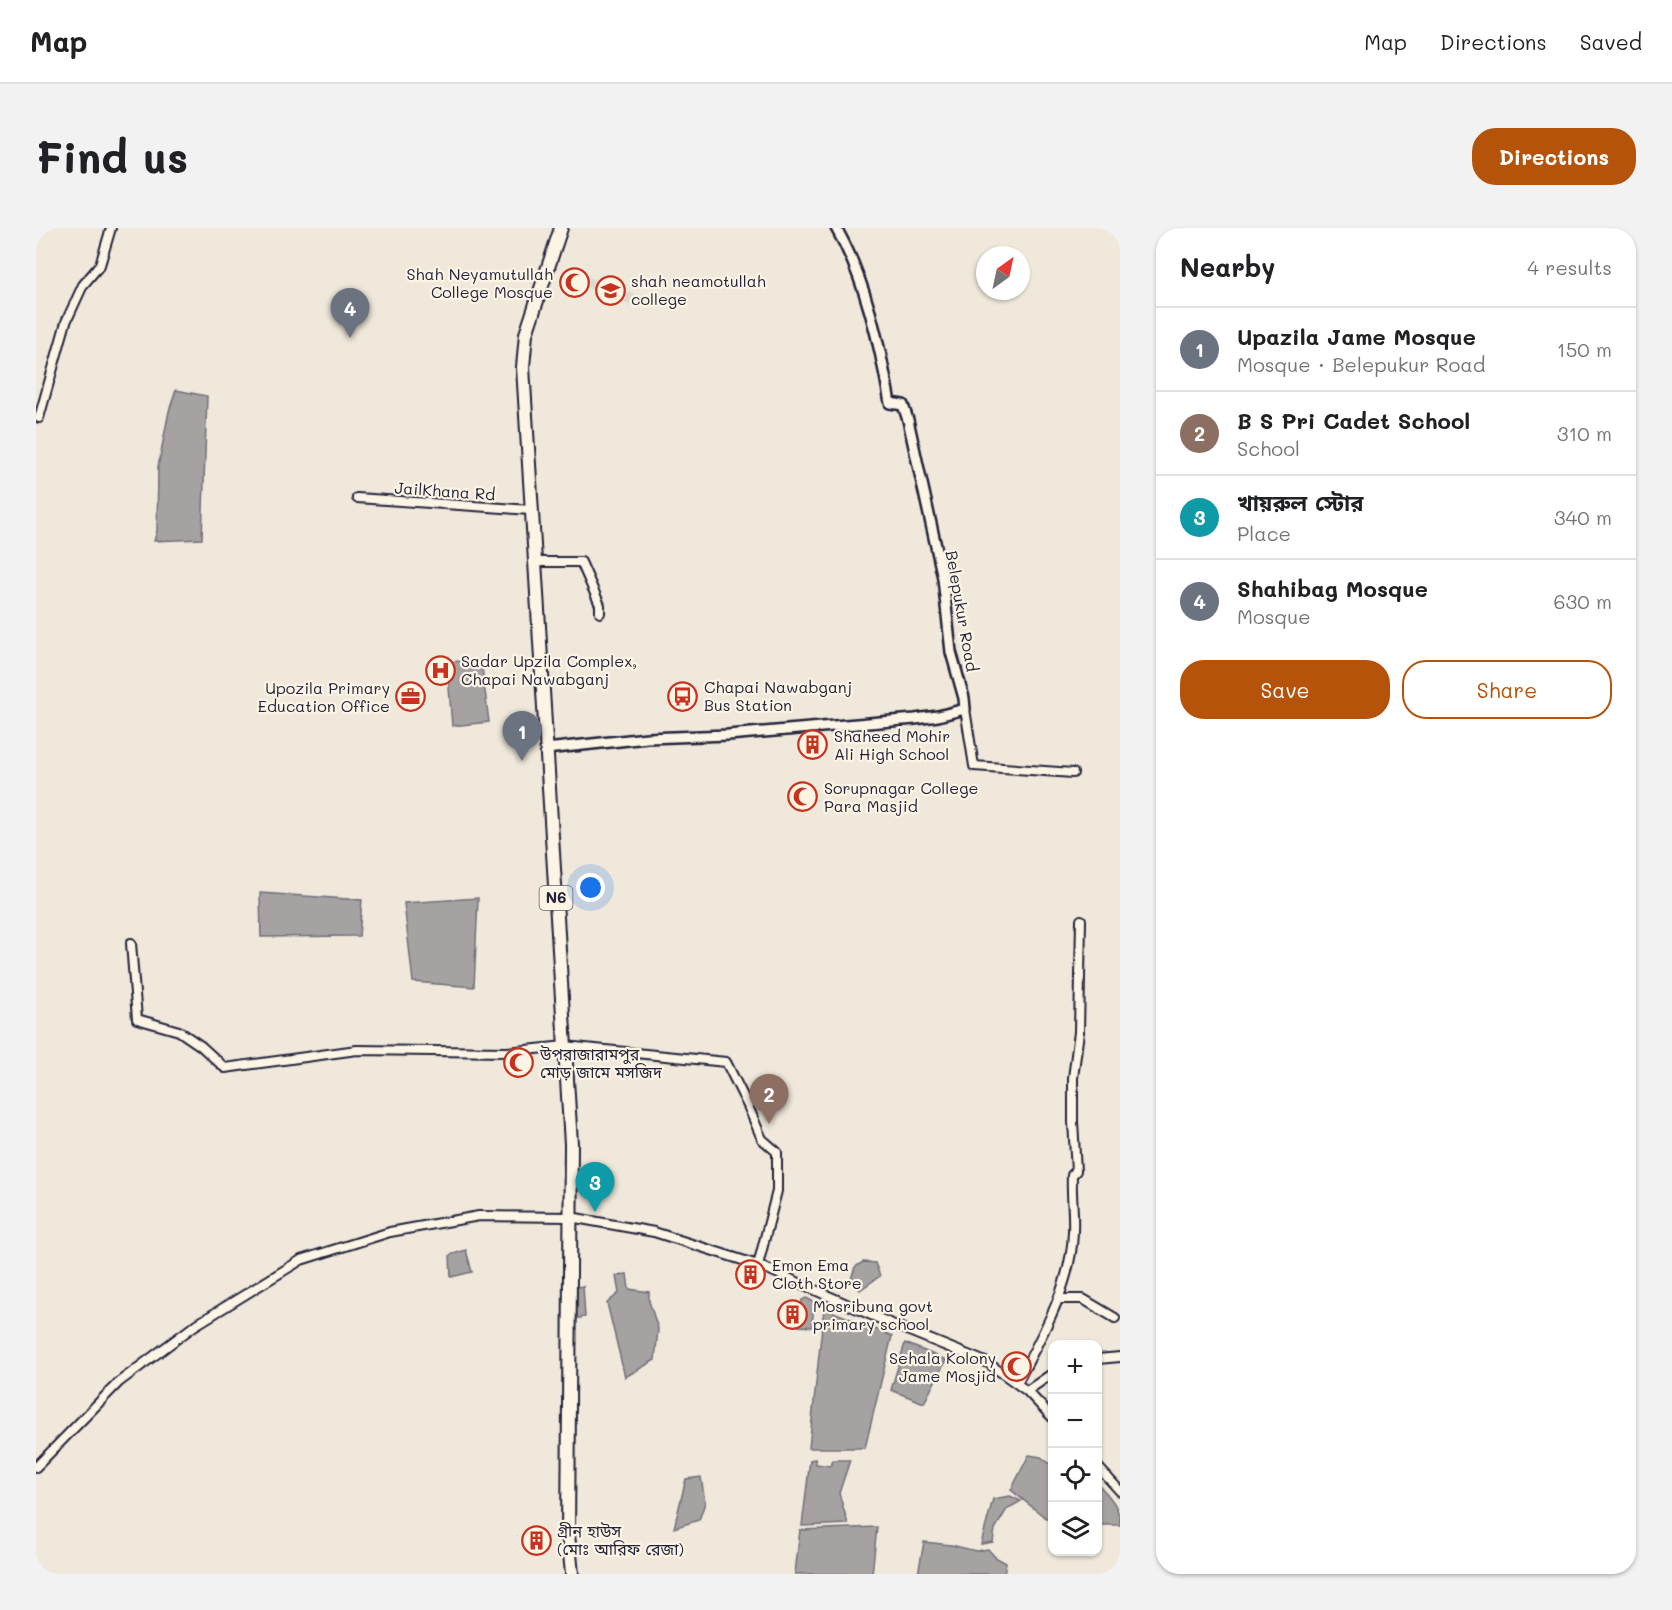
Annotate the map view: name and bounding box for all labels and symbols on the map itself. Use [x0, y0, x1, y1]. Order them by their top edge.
north arrow [976, 246, 1030, 300]
place label: Shah Neyamutullah College Mosque [407, 263, 553, 302]
mosque icon: Shah Neyamutullah College Mosque [558, 267, 590, 299]
place label: shah neamotullah college [631, 270, 766, 309]
school or university icon: shah neamotullah college [594, 274, 626, 306]
pin: 4 [330, 288, 370, 338]
street label: JailKhana Rd [394, 477, 496, 504]
street label: Belepukur Road [942, 549, 983, 673]
place label: Sadar Upzila Complex, Chapai Nawabganj [461, 650, 637, 689]
hospital icon: Sadar Upzila Complex, Chapai Nawabganj [424, 654, 456, 686]
place label: Chapai Nawabganj Bus Station [704, 676, 852, 715]
place label: Upozila Primary Education Office [258, 677, 390, 716]
bus stop icon: Chapai Nawabganj Bus Station [667, 680, 699, 712]
office icon: Upozila Primary Education Office [395, 681, 427, 713]
pin: 1 [502, 712, 542, 761]
place label: Shaheed Mohir Ali High School [834, 725, 950, 764]
building icon: Shaheed Mohir Ali High School [797, 729, 829, 761]
place label: Sorupnagar College Para Masjid [824, 777, 978, 816]
mosque icon: Sorupnagar College Para Masjid [787, 781, 819, 813]
your location [576, 873, 605, 902]
road number: N6 [540, 886, 572, 910]
place label: উপরাজারামপুর মোড় জামে মসজিদ [539, 1043, 663, 1082]
mosque icon: উপরাজারামপুর মোড় জামে মসজিদ [503, 1047, 535, 1079]
pin: 2 [750, 1074, 788, 1124]
pin: 3 [576, 1162, 614, 1212]
place label: Emon Ema Cloth Store [772, 1254, 862, 1293]
building icon: Emon Ema Cloth Store [735, 1258, 767, 1290]
place label: Mosribuna govt primary school [813, 1295, 933, 1334]
building icon: Mosribuna govt primary school [776, 1299, 808, 1331]
place label: Sehala Kolony Jame Mosjid [889, 1347, 996, 1386]
mosque icon: Sehala Kolony Jame Mosjid [1001, 1351, 1033, 1383]
place label: গ্রীন হাউস (মোঃ আরিফ রেজা) [557, 1520, 684, 1559]
building icon: গ্রীন হাউস (মোঃ আরিফ রেজা) [520, 1524, 552, 1556]

